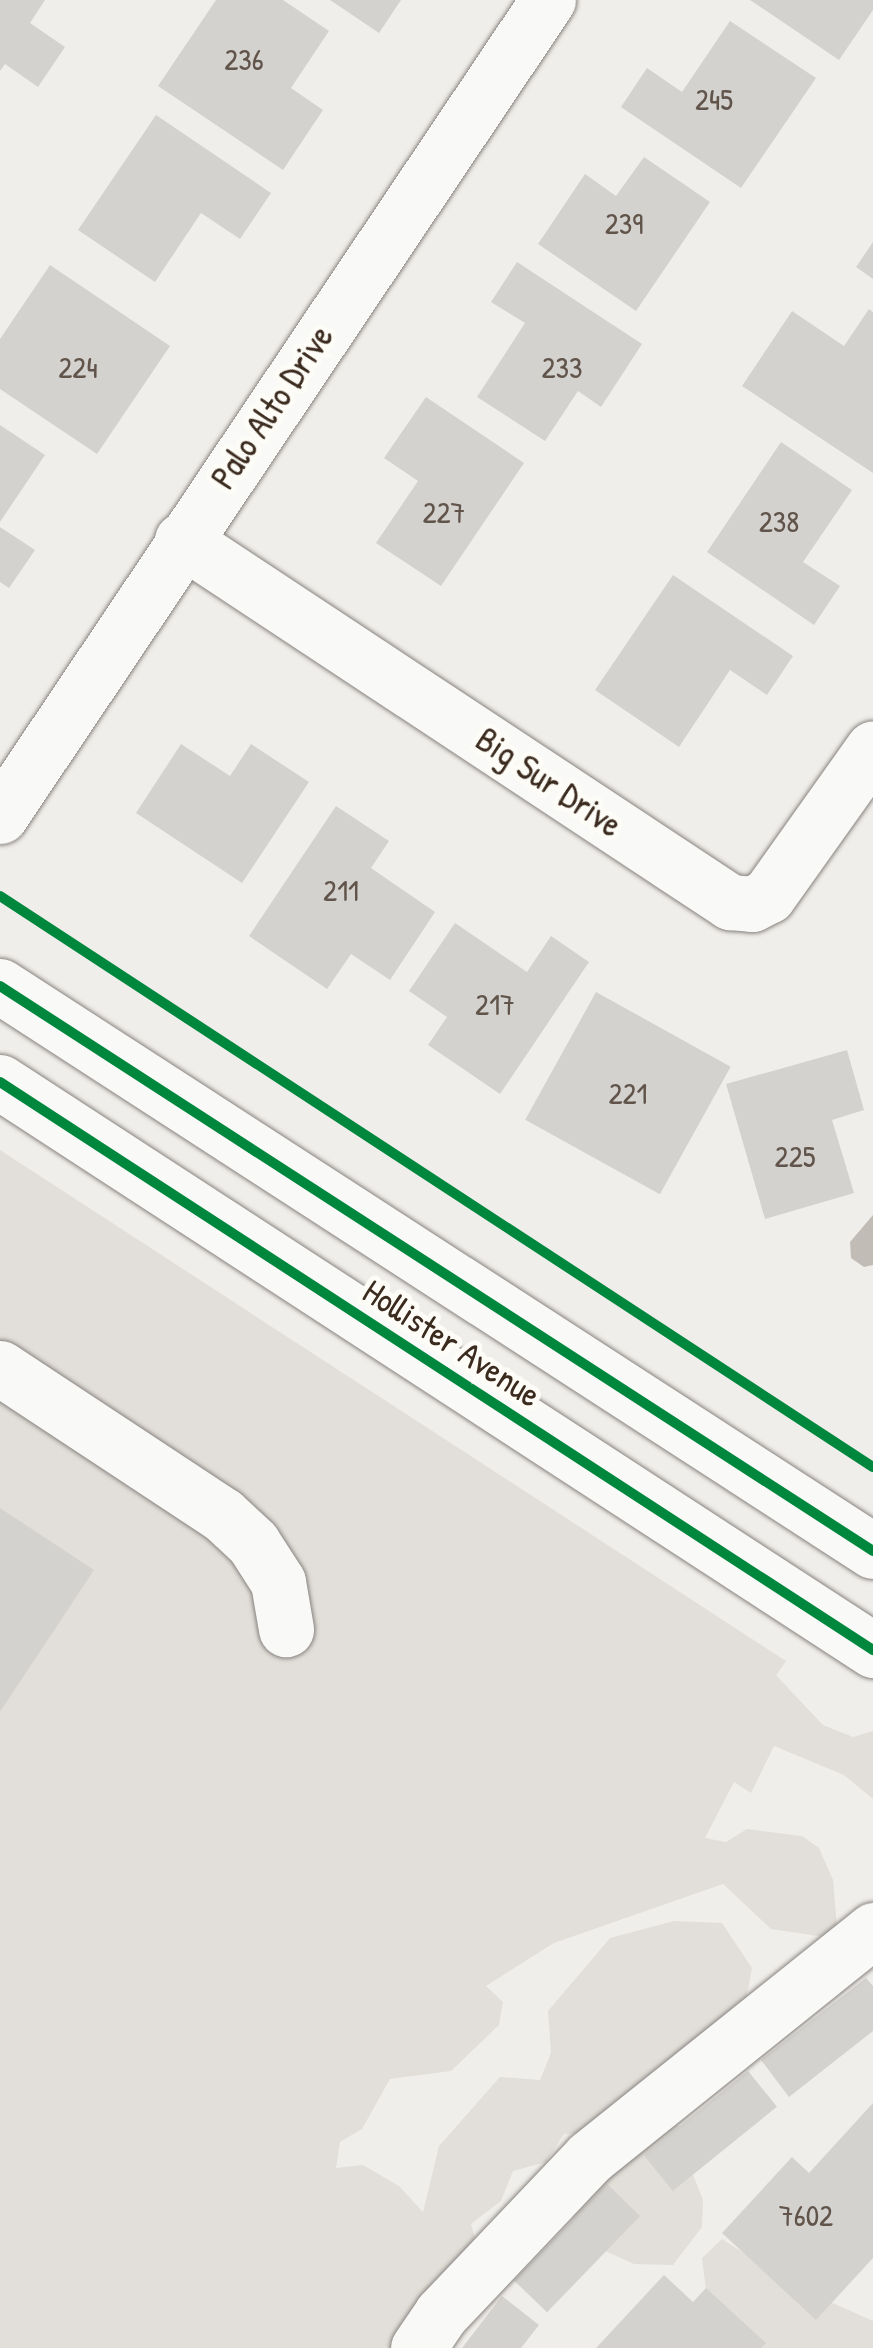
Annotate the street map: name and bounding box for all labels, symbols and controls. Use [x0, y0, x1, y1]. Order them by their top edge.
house number: 236 [224, 41, 264, 77]
house number: 245 [695, 81, 733, 117]
house number: 239 [605, 205, 643, 241]
street label: Palo Alto Drive [202, 317, 342, 497]
house number: 224 [58, 349, 98, 385]
house number: 233 [542, 349, 582, 385]
house number: 227 [423, 494, 465, 530]
house number: 238 [759, 503, 799, 539]
street label: Big Sur Drive [468, 718, 630, 846]
house number: 211 [323, 872, 359, 908]
house number: 217 [475, 986, 515, 1022]
house number: 221 [609, 1075, 647, 1111]
house number: 225 [775, 1138, 815, 1174]
street label: Hollister Avenue [355, 1270, 549, 1416]
house number: 7602 [779, 2197, 833, 2233]

